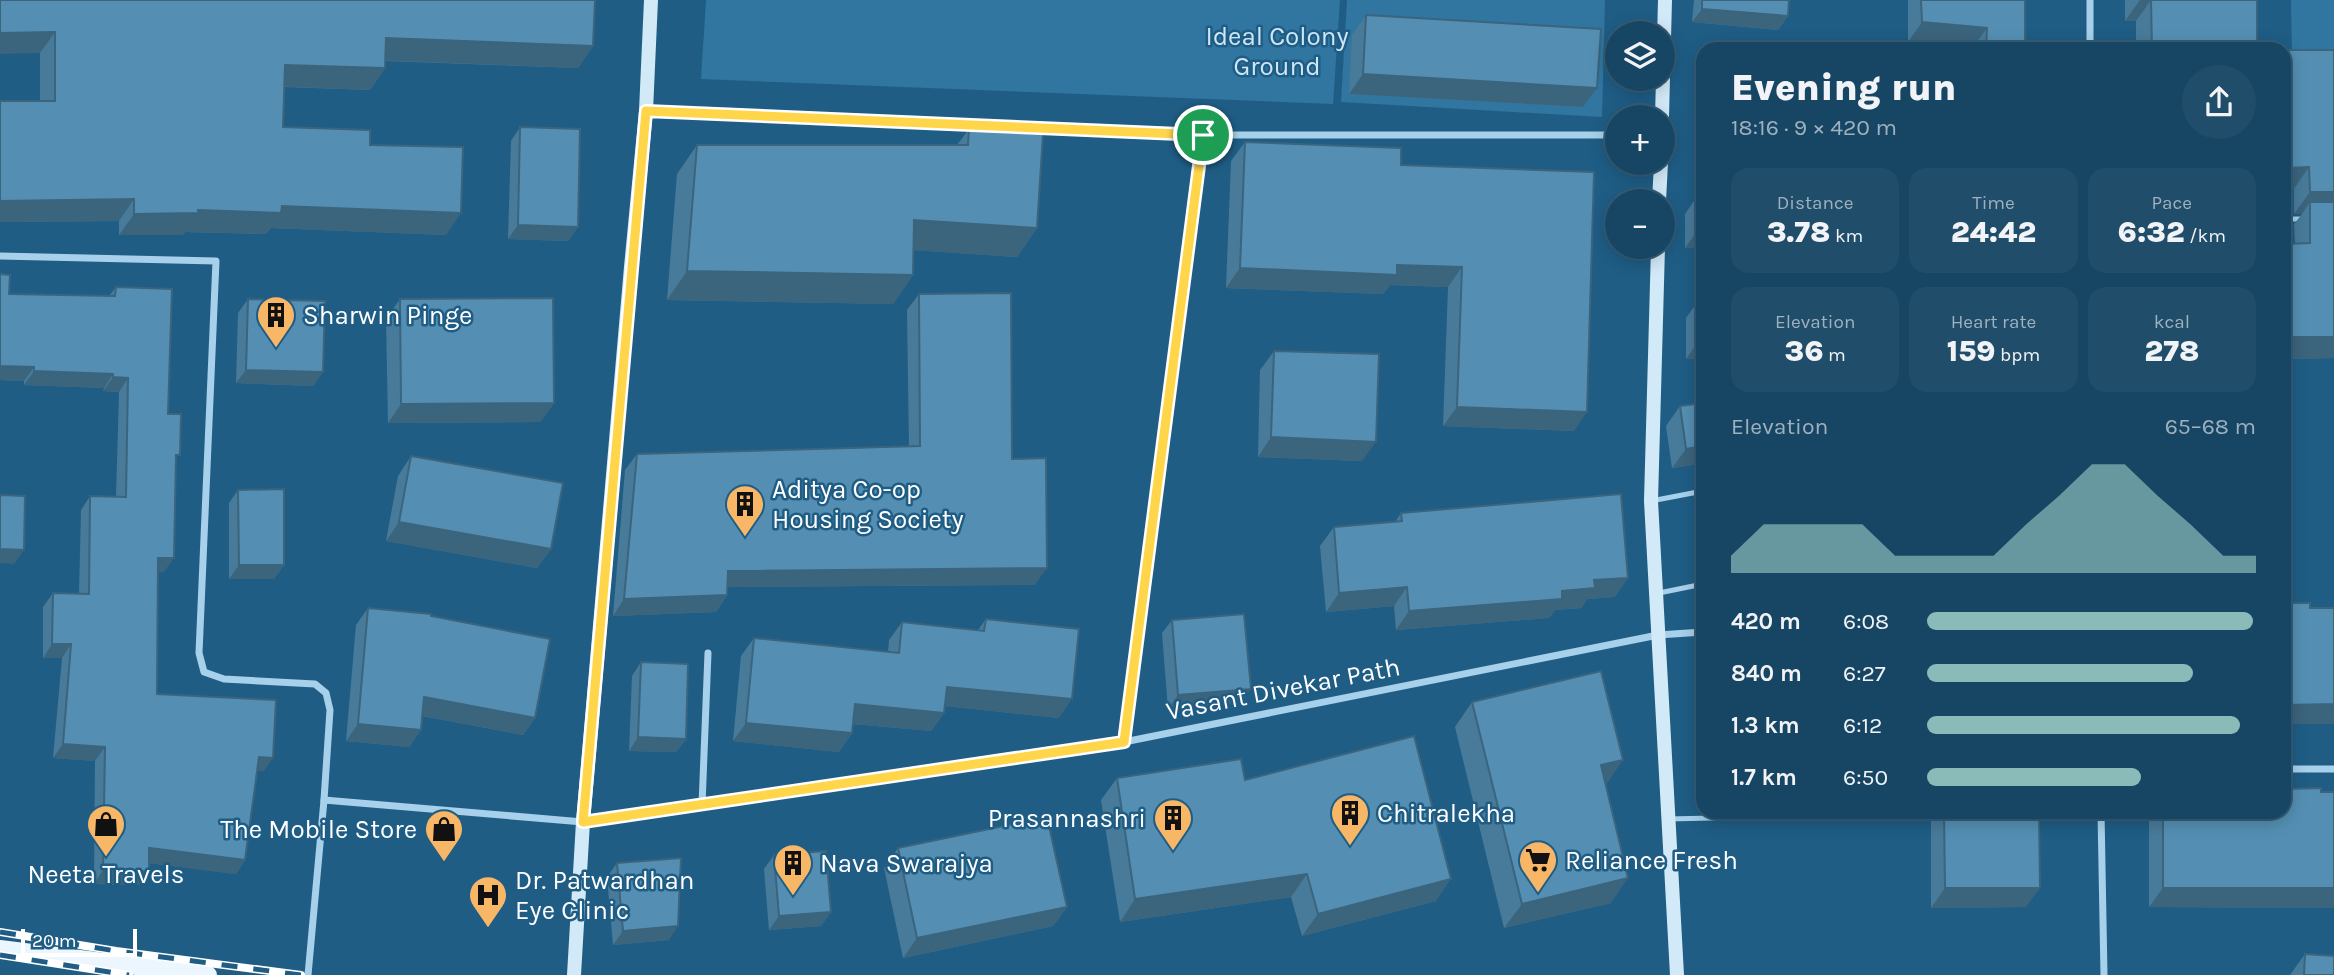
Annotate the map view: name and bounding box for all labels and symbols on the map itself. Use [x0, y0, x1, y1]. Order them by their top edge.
park label: Ideal Colony Ground [1205, 21, 1349, 82]
pin [1173, 105, 1233, 165]
building icon: Sharwin Pinge [255, 294, 297, 349]
place label: Sharwin Pinge [303, 300, 472, 331]
place label: Aditya Co-op Housing Society [772, 474, 964, 535]
building icon: Aditya Co-op Housing Society [724, 483, 766, 538]
street label: Vasant Divekar Path [1163, 651, 1403, 727]
building icon: Chitralekha [1329, 792, 1371, 847]
building icon: Prasannashri [1152, 797, 1194, 852]
place label: Chitralekha [1377, 798, 1515, 829]
shop icon: Neeta Travels [85, 803, 127, 858]
place label: Prasannashri [988, 803, 1146, 834]
shop icon: The Mobile Store [423, 808, 465, 863]
place label: The Mobile Store [220, 814, 417, 845]
supermarket icon: Reliance Fresh [1517, 839, 1559, 894]
building icon: Nava Swarajya [772, 842, 814, 897]
place label: Reliance Fresh [1565, 845, 1738, 876]
place label: Nava Swarajya [820, 848, 993, 879]
place label: Neeta Travels [28, 859, 184, 890]
place label: Dr. Patwardhan Eye Clinic [515, 865, 695, 926]
hospital icon: Dr. Patwardhan Eye Clinic [467, 874, 509, 929]
scale bar [21, 926, 136, 958]

